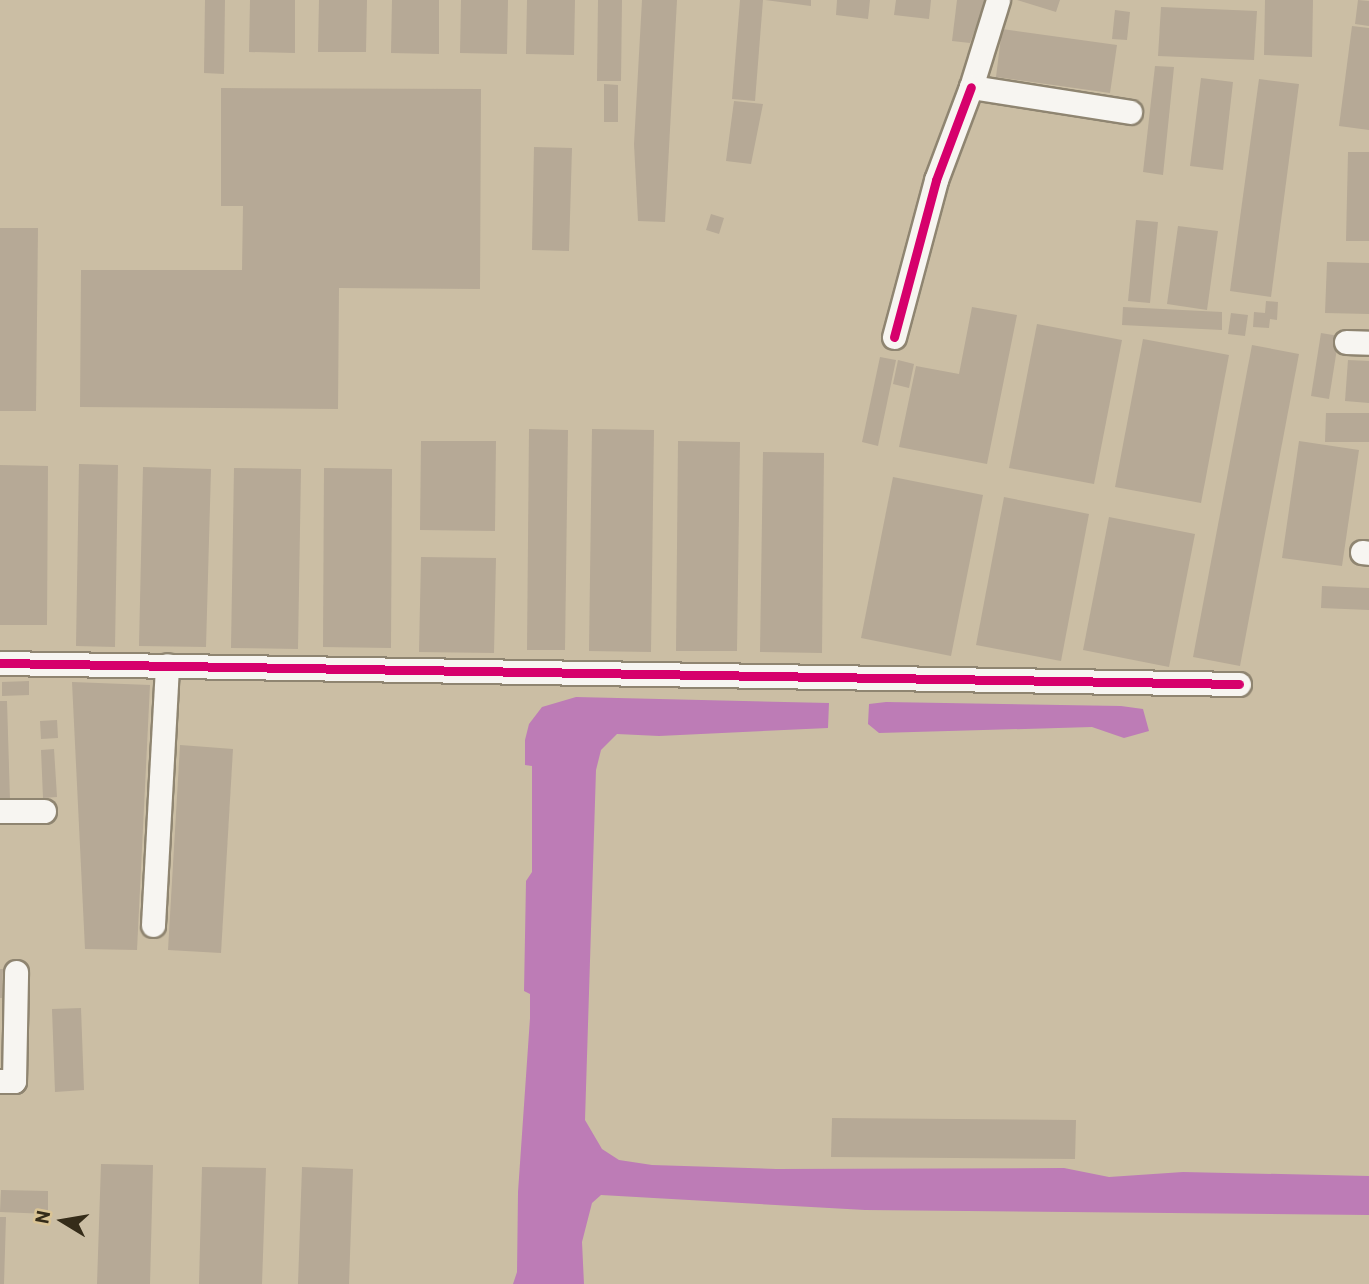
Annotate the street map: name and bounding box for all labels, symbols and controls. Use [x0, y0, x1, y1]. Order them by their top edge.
north arrow [28, 1186, 98, 1256]
text: N [29, 1209, 54, 1225]

